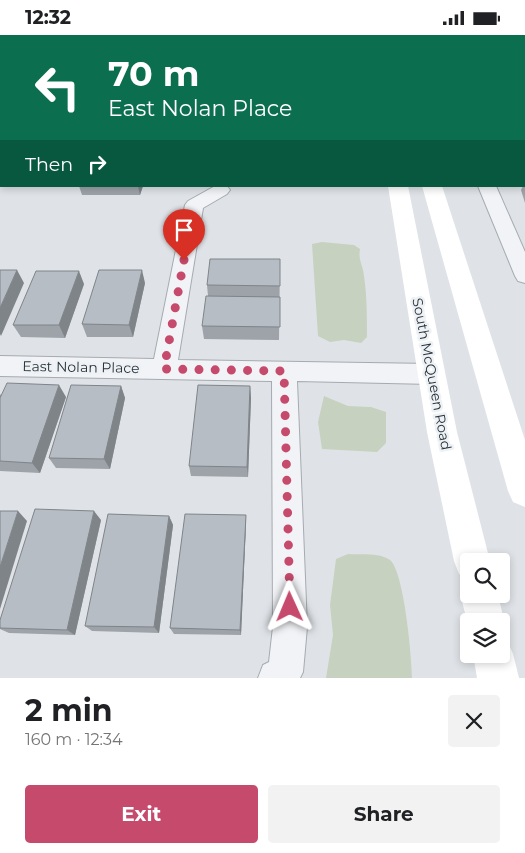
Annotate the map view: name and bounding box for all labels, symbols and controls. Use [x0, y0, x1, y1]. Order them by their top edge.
text: 12:32 [25, 6, 71, 29]
text: 70 m [108, 52, 199, 95]
icon: left [25, 55, 90, 120]
text: East Nolan Place [108, 95, 292, 122]
icon: right [83, 150, 111, 178]
text: Then [25, 153, 73, 176]
pin [163, 209, 205, 260]
icon: arrive [170, 216, 198, 244]
street label: South McQueen Road [408, 296, 456, 452]
street label: East Nolan Place [22, 357, 140, 377]
map controls [460, 553, 510, 663]
button: search [460, 553, 510, 603]
position arrow [263, 580, 315, 632]
button: layers [460, 613, 510, 663]
text: 2 min [25, 692, 112, 729]
button: close [448, 695, 500, 747]
text: 160 m · 12:34 [25, 730, 123, 749]
button: Exit [25, 785, 258, 843]
button: Share [268, 785, 500, 843]

